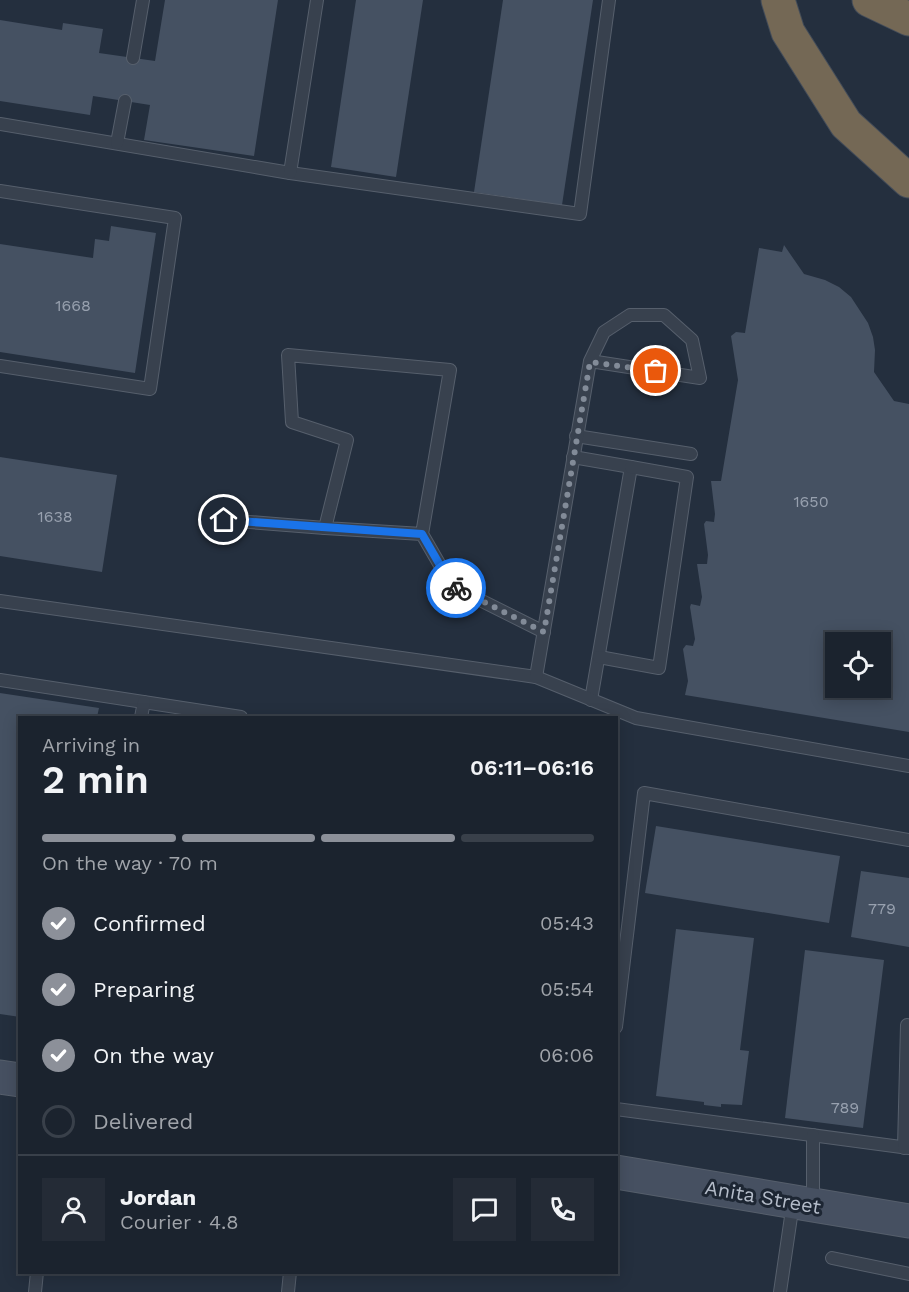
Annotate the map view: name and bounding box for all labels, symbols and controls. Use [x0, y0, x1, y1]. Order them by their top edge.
house number: 1668 [55, 296, 91, 315]
pin [630, 345, 681, 396]
icon: bag [639, 354, 672, 387]
house number: 1650 [793, 492, 829, 511]
pin [198, 494, 249, 545]
icon: home [207, 503, 240, 536]
house number: 1638 [37, 507, 73, 526]
courier [426, 558, 486, 618]
icon: bike [440, 572, 473, 605]
map controls [825, 632, 891, 698]
button: locate [825, 632, 891, 698]
text: Arriving in [42, 733, 140, 757]
text: 06:11–06:16 [470, 755, 594, 780]
text: 2 min [42, 757, 149, 802]
text: On the way · 70 m [42, 851, 218, 875]
house number: 779 [868, 899, 896, 918]
icon: check [42, 907, 75, 940]
text: Confirmed [93, 911, 206, 936]
text: 05:43 [540, 911, 594, 935]
icon: check [42, 973, 75, 1006]
text: Preparing [93, 977, 194, 1002]
text: 05:54 [540, 977, 594, 1001]
icon: check [42, 1039, 75, 1072]
text: On the way [93, 1043, 214, 1068]
text: 06:06 [539, 1043, 594, 1067]
house number: 789 [831, 1098, 859, 1117]
text: Delivered [93, 1109, 193, 1134]
street label: Anita Street [703, 1175, 823, 1219]
button: person [42, 1178, 105, 1241]
button: chat [453, 1178, 516, 1241]
button: phone [531, 1178, 594, 1241]
text: Jordan [120, 1185, 196, 1210]
text: Courier · 4.8 [120, 1210, 239, 1234]

